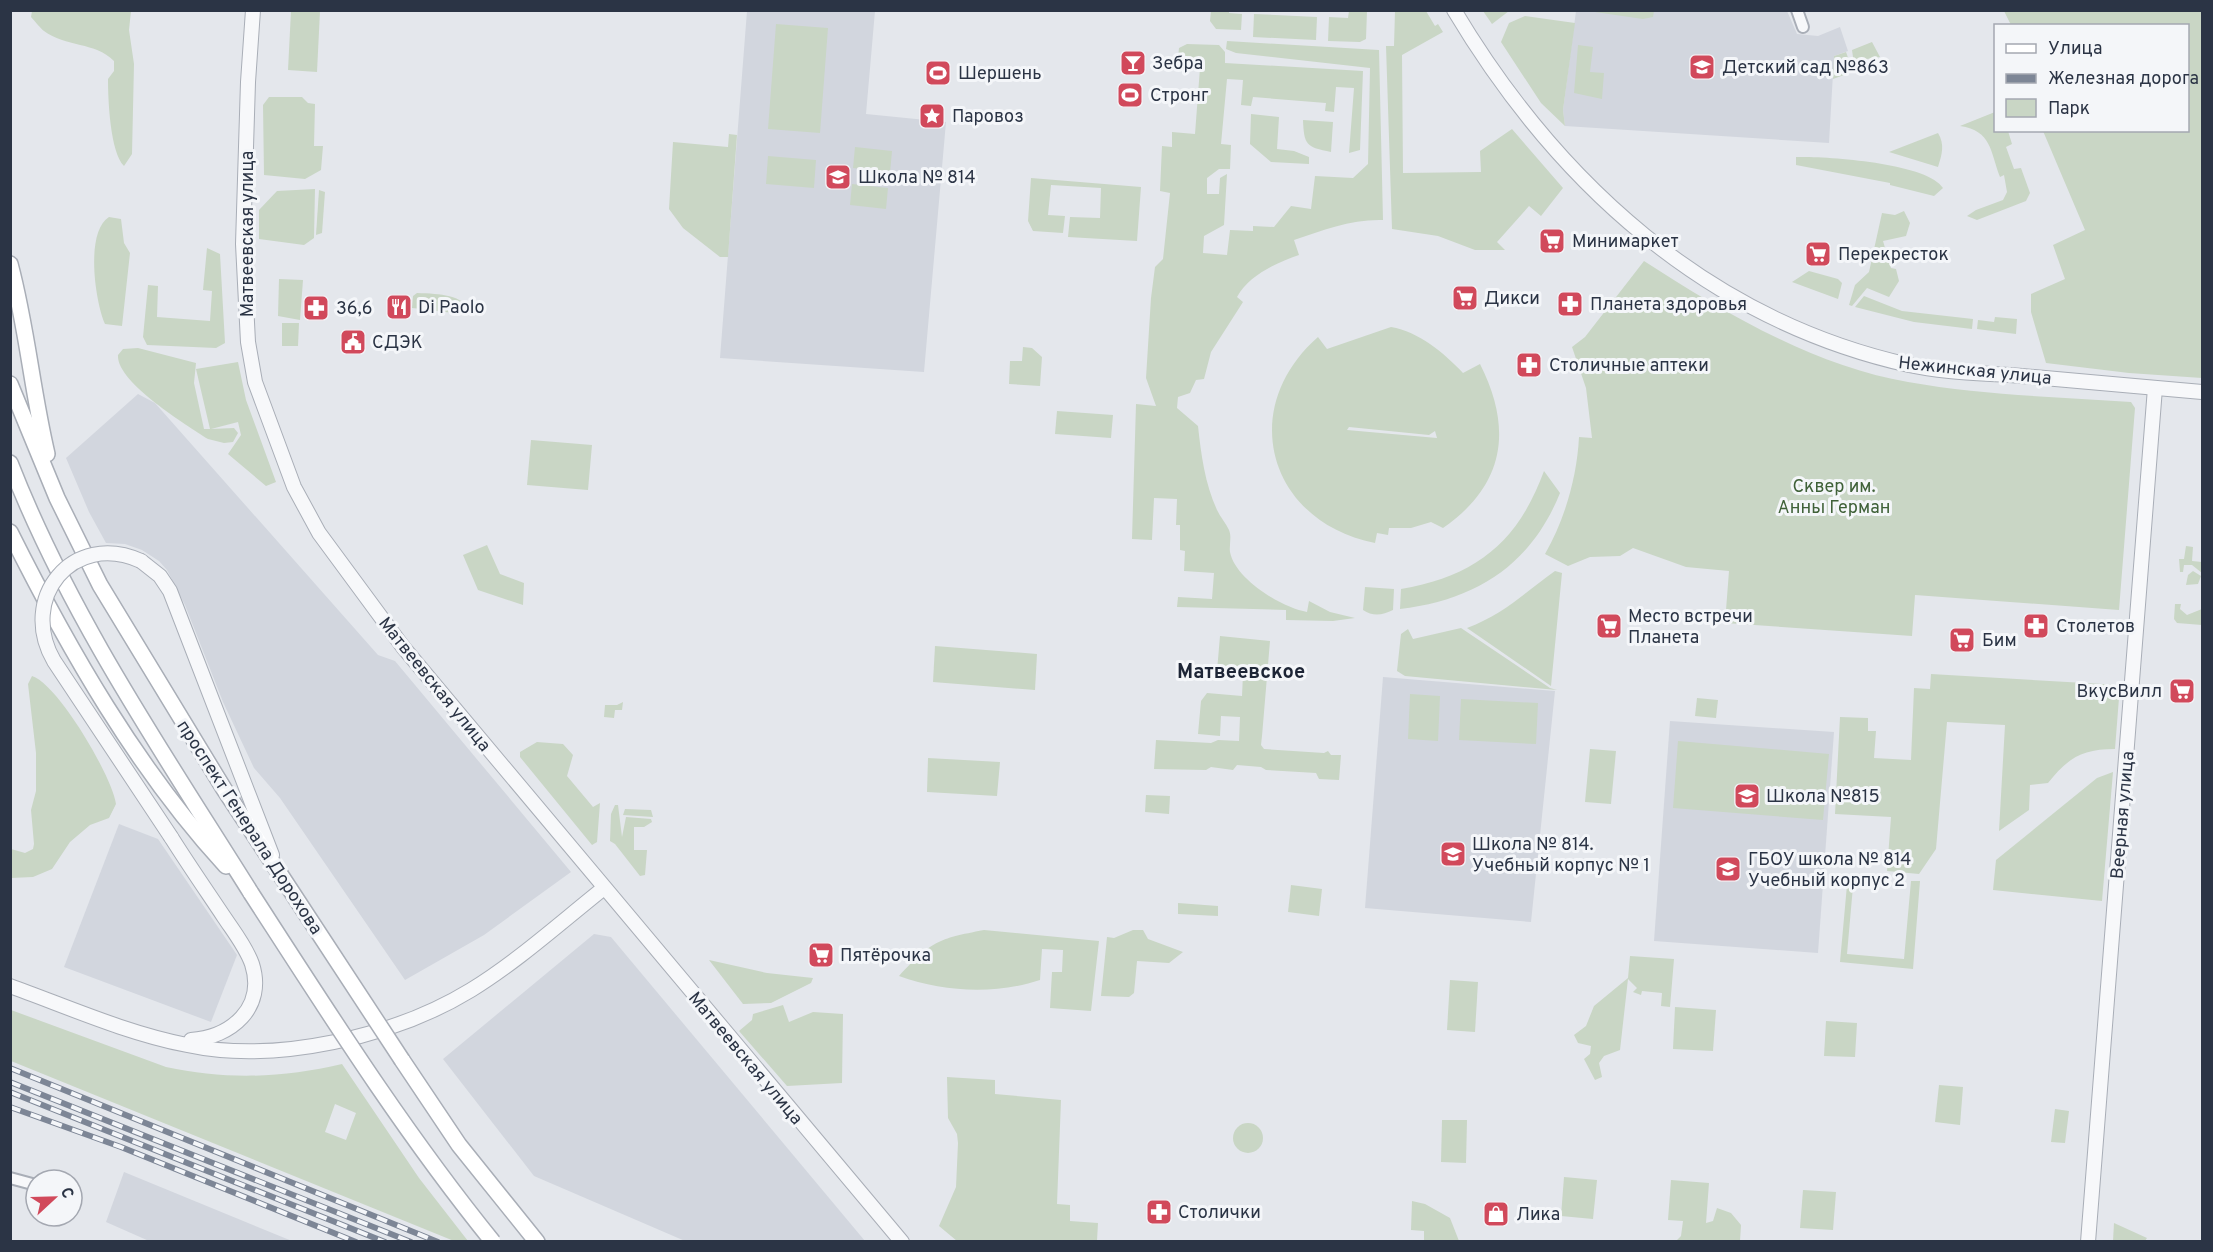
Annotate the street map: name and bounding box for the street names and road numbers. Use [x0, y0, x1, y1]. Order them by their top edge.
street label: Матвеевская улица [237, 151, 260, 317]
street label: Нежинская улица [1897, 352, 2053, 391]
street label: Матвеевская улица [372, 613, 495, 757]
street label: проспект Генерала Дорохова [171, 716, 327, 939]
street label: Веерная улица [2106, 750, 2141, 880]
street label: Матвеевская улица [682, 988, 807, 1130]

